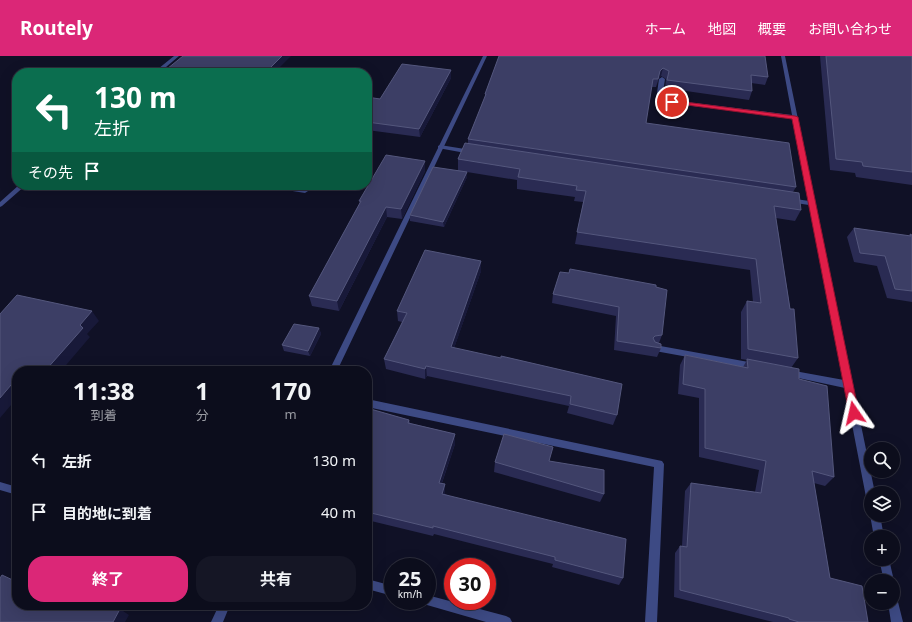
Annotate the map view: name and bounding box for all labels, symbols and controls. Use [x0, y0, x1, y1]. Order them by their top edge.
text: Routely [20, 15, 93, 41]
text: ホーム [644, 19, 686, 38]
text: 地図 [708, 19, 736, 38]
text: 概要 [758, 19, 786, 38]
text: お問い合わせ [808, 19, 892, 38]
text: 130 m [94, 78, 177, 116]
icon: left [28, 84, 80, 136]
pin [655, 85, 689, 119]
icon: arrive [661, 91, 683, 113]
text: 左折 [94, 116, 130, 140]
icon: arrive [81, 160, 103, 182]
text: その先 [28, 162, 73, 182]
text: 11:38 [73, 374, 135, 407]
text: 1 [195, 374, 209, 407]
text: 170 [270, 374, 311, 407]
position arrow [833, 392, 875, 434]
text: m [284, 405, 297, 423]
text: 到着 [91, 406, 117, 424]
text: 分 [196, 406, 209, 424]
map controls [864, 442, 900, 610]
button: search [864, 442, 900, 478]
icon: left [28, 449, 50, 471]
text: 130 m [312, 450, 356, 470]
text: 左折 [62, 451, 92, 471]
button: layers [864, 486, 900, 522]
icon: arrive [28, 501, 50, 523]
text: 40 m [321, 502, 356, 522]
text: 目的地に到着 [62, 503, 152, 523]
button: + [864, 530, 900, 566]
button: 終了 [28, 556, 188, 602]
button: 共有 [196, 556, 356, 602]
speed limit sign: 30 [444, 558, 496, 610]
text: 25 [399, 565, 421, 592]
button: − [864, 574, 900, 610]
text: km/h [398, 587, 422, 601]

